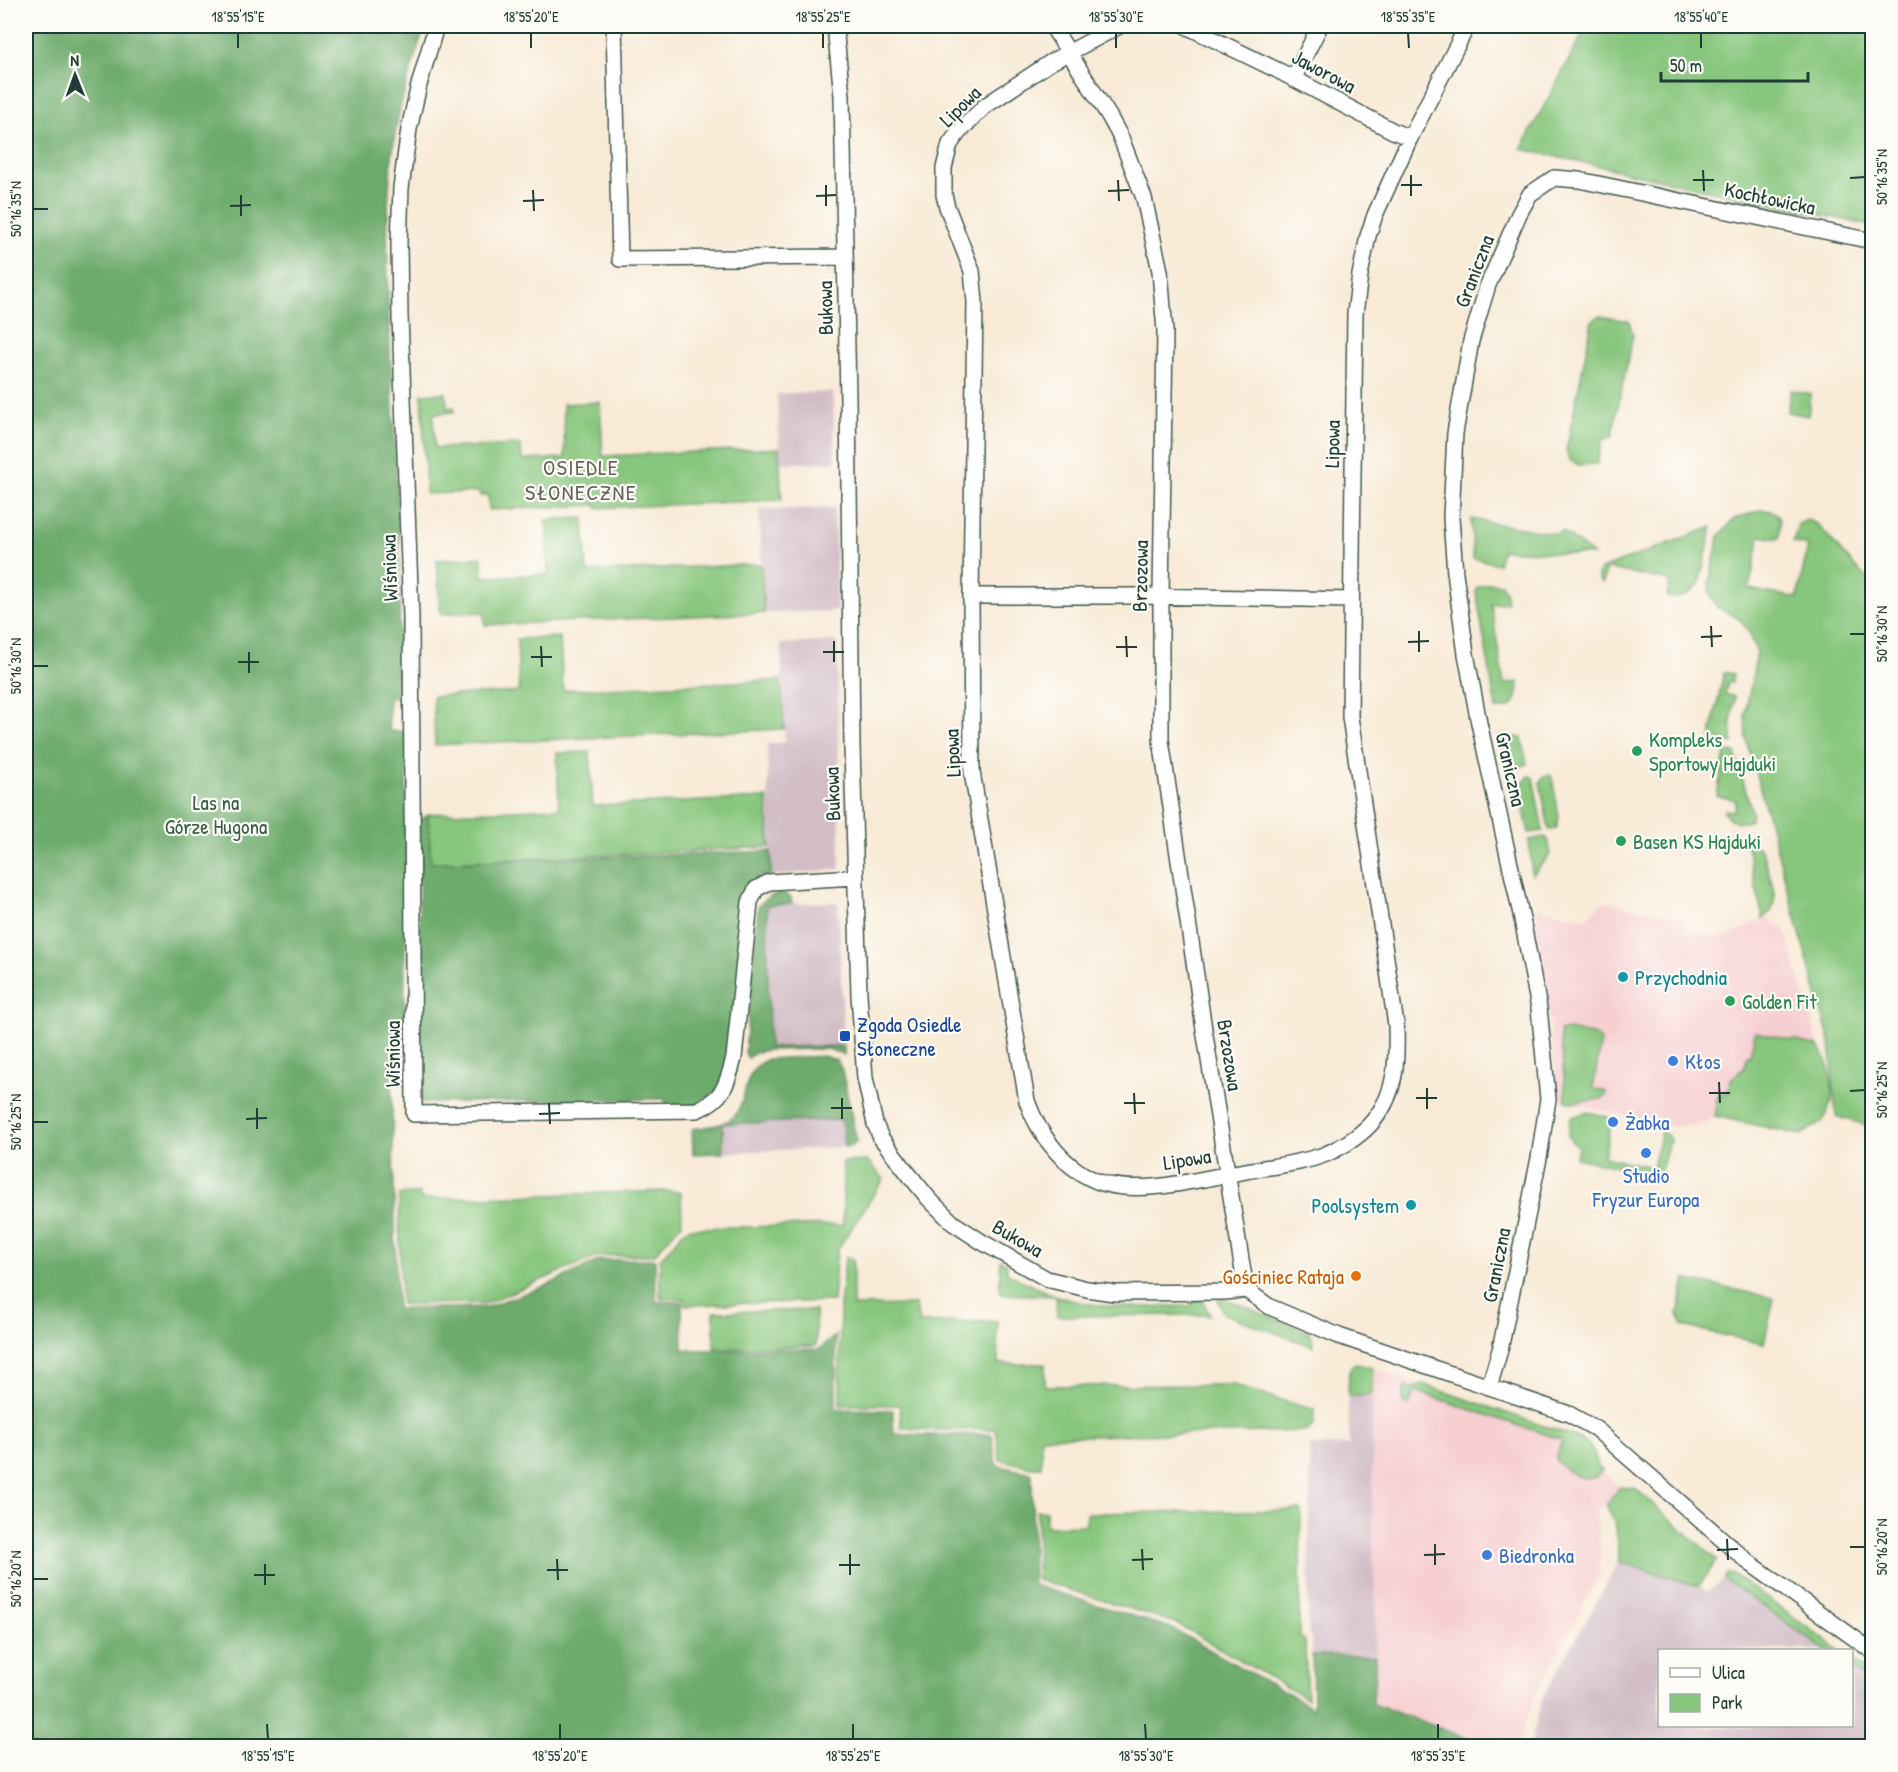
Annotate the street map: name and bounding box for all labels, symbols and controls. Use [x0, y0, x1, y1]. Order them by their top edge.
text: 18°55'15"E [211, 6, 265, 27]
text: 18°55'20"E [503, 6, 559, 27]
text: 18°55'25"E [795, 6, 851, 27]
text: 18°55'30"E [1088, 6, 1144, 27]
text: 18°55'35"E [1381, 6, 1436, 27]
text: 18°55'40"E [1674, 6, 1728, 27]
street label: Jaworowa [1287, 42, 1361, 100]
north arrow [45, 45, 105, 105]
scale bar [1661, 45, 1808, 83]
text: N [70, 49, 80, 71]
text: 50 m [1670, 53, 1702, 78]
street label: Lipowa [933, 79, 987, 133]
text: 50°16'35"N [1871, 149, 1892, 205]
street label: Kochłowicka [1722, 174, 1818, 222]
text: 50°16'35"N [5, 181, 26, 237]
street label: Graniczna [1447, 231, 1501, 311]
street label: Bukowa [810, 281, 840, 335]
street label: Lipowa [1317, 420, 1347, 468]
district label: OSIEDLE SŁONECZNE [525, 452, 637, 507]
street label: Wiśniowa [373, 534, 405, 602]
street label: Brzozowa [1125, 540, 1155, 612]
text: 50°16'30"N [1871, 606, 1892, 662]
text: 50°16'30"N [5, 638, 26, 694]
place label: Kompleks Sportowy Hajduki [1649, 725, 1776, 778]
street label: Lipowa [936, 728, 968, 778]
street label: Graniczna [1488, 729, 1534, 809]
marker: Kompleks Sportowy Hajduki [1630, 744, 1644, 758]
street label: Bukowa [817, 766, 847, 822]
park label: Las na Górze Hugona [165, 788, 267, 841]
place label: Basen KS Hajduki [1633, 827, 1761, 856]
marker: Basen KS Hajduki [1614, 834, 1628, 848]
place label: Przychodnia [1635, 963, 1727, 992]
marker: Przychodnia [1616, 970, 1630, 984]
place label: Golden Fit [1742, 987, 1818, 1016]
marker: Golden Fit [1723, 994, 1737, 1008]
place label: Zgoda Osiedle Słoneczne [857, 1010, 962, 1063]
street label: Brzozowa [1210, 1017, 1250, 1093]
street label: Wiśniowa [378, 1021, 407, 1087]
marker: Zgoda Osiedle Słoneczne [838, 1029, 852, 1043]
place label: Kłos [1685, 1047, 1721, 1076]
marker: Kłos [1666, 1054, 1680, 1068]
text: 50°16'25"N [1871, 1062, 1892, 1118]
text: 50°16'25"N [5, 1094, 26, 1150]
place label: Żabka [1625, 1108, 1669, 1137]
marker: Żabka [1606, 1115, 1620, 1129]
street label: Lipowa [1161, 1141, 1213, 1177]
marker: Studio Fryzur Europa [1639, 1146, 1653, 1160]
place label: Studio Fryzur Europa [1592, 1161, 1699, 1214]
place label: Poolsystem [1311, 1191, 1399, 1220]
marker: Poolsystem [1404, 1198, 1418, 1212]
street label: Bukowa [987, 1212, 1049, 1264]
street label: Graniczna [1475, 1225, 1517, 1305]
place label: Gościniec Rataja [1223, 1262, 1344, 1291]
marker: Gościniec Rataja [1349, 1269, 1363, 1283]
text: 50°16'20"N [1871, 1519, 1892, 1575]
place label: Biedronka [1499, 1541, 1574, 1570]
marker: Biedronka [1480, 1548, 1494, 1562]
text: 50°16'20"N [5, 1551, 26, 1607]
legend [1658, 1649, 1853, 1727]
text: Ulica [1712, 1660, 1745, 1685]
text: Park [1712, 1690, 1743, 1715]
text: 18°55'15"E [241, 1745, 295, 1766]
text: 18°55'20"E [532, 1745, 588, 1766]
text: 18°55'25"E [825, 1745, 881, 1766]
text: 18°55'30"E [1118, 1745, 1174, 1766]
text: 18°55'35"E [1411, 1745, 1466, 1766]

